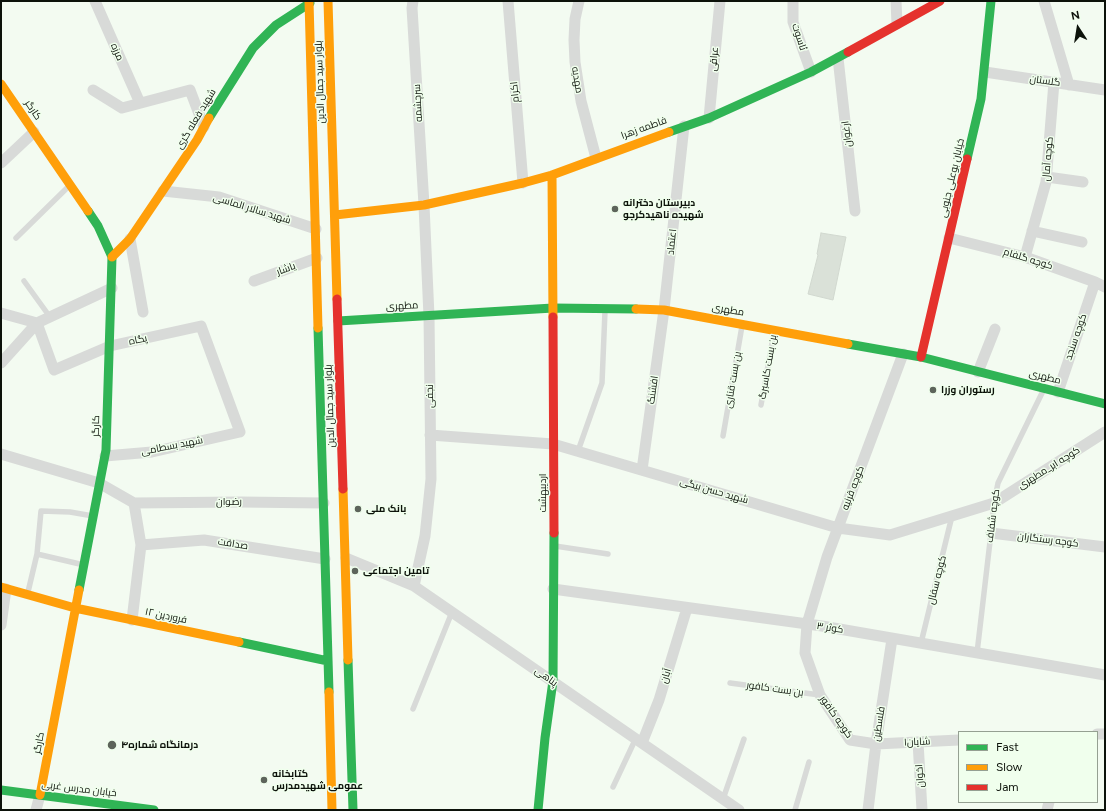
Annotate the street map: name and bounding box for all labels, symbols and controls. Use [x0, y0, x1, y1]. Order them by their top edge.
north arrow [1058, 8, 1098, 48]
text: N [1070, 9, 1081, 23]
street label: ئاسوت [789, 22, 809, 52]
street label: بلوار سید جمال الدین [313, 40, 327, 124]
street label: مرزه [108, 41, 126, 63]
street label: عراقی [707, 46, 721, 72]
street label: مهدیه [569, 66, 585, 94]
street label: گلستان [1029, 73, 1061, 89]
street label: اکرام [508, 81, 522, 103]
street label: سرچشمه [411, 84, 425, 122]
street label: شهید فعله گری [173, 87, 219, 151]
street label: کارگر [22, 98, 44, 122]
street label: فاطمه زهرا [620, 114, 668, 142]
street label: ارغوان [839, 120, 855, 148]
street label: کوچه آمال [1040, 136, 1056, 182]
street label: خیابان بوعلی جنوبی [937, 137, 967, 219]
street label: شهید سالار الماسی [212, 191, 292, 227]
place label: دبیرستان دخترانه شهیده ناهیدکرجو [623, 197, 704, 220]
marker: دبیرستان دخترانه شهیده ناهیدکرجو [610, 204, 620, 214]
street label: اعتماد [665, 228, 679, 256]
street label: کوچه گلفام [1002, 246, 1054, 272]
street label: یاشار [275, 260, 297, 278]
street label: مطهری [385, 299, 419, 313]
street label: مطهری [711, 301, 745, 319]
street label: کوچه سنجد [1062, 312, 1090, 362]
street label: پگاه [128, 332, 148, 348]
street label: بن بست کاسبرگ [756, 334, 780, 400]
street label: بن بست قناری [722, 351, 744, 409]
street label: بلوار سید جمال الدین [323, 364, 337, 448]
street label: مطهری [1028, 367, 1062, 387]
street label: افشنگ [645, 375, 661, 405]
street label: نجفی [424, 384, 436, 408]
place label: رستوران وزرا [941, 384, 995, 396]
marker: رستوران وزرا [928, 385, 938, 395]
street label: کارگر [90, 415, 102, 437]
street label: شهید بسطامی [140, 434, 204, 458]
street label: کوچه ابر_مطهری [1016, 444, 1082, 492]
street label: کوچه قرنیه [839, 464, 867, 512]
street label: اردیبهشت [537, 473, 549, 513]
street label: شهید حسن بیگی [678, 476, 750, 506]
street label: کوچه شفاف [984, 489, 1002, 543]
street label: رضوان [216, 496, 242, 508]
place label: بانک ملی [366, 503, 406, 515]
marker: بانک ملی [353, 504, 363, 514]
street label: کوچه رستگاران [1017, 530, 1079, 550]
street label: صداقت [217, 536, 249, 552]
street label: کوچه سفال [925, 554, 949, 606]
place label: تامین اجتماعی [363, 565, 429, 577]
marker: تامین اجتماعی [350, 566, 360, 576]
street label: ۱۲ فروردین [144, 606, 188, 626]
street label: کوثر ۳ [816, 620, 844, 636]
street label: پناهی [532, 665, 560, 689]
street label: آبان [658, 667, 674, 685]
street label: بن بست کافور [746, 679, 804, 699]
street label: کوچه کافور [817, 693, 855, 741]
street label: فلسطین [870, 706, 888, 742]
street label: کارگر [31, 731, 47, 755]
legend [958, 731, 1098, 803]
street label: شایان۱ [903, 735, 931, 749]
marker: درمانگاه شماره۴ [106, 739, 118, 751]
place label: درمانگاه شماره۴ [121, 739, 198, 751]
text: Fast [996, 740, 1019, 754]
text: Slow [996, 760, 1022, 774]
street label: اخوان [913, 764, 927, 788]
place label: کتابخانه عمومی شهیدمدرس [272, 768, 363, 792]
marker: کتابخانه عمومی شهیدمدرس [259, 775, 269, 785]
street label: خیابان مدرس غربی [41, 778, 117, 800]
text: Jam [996, 780, 1019, 794]

